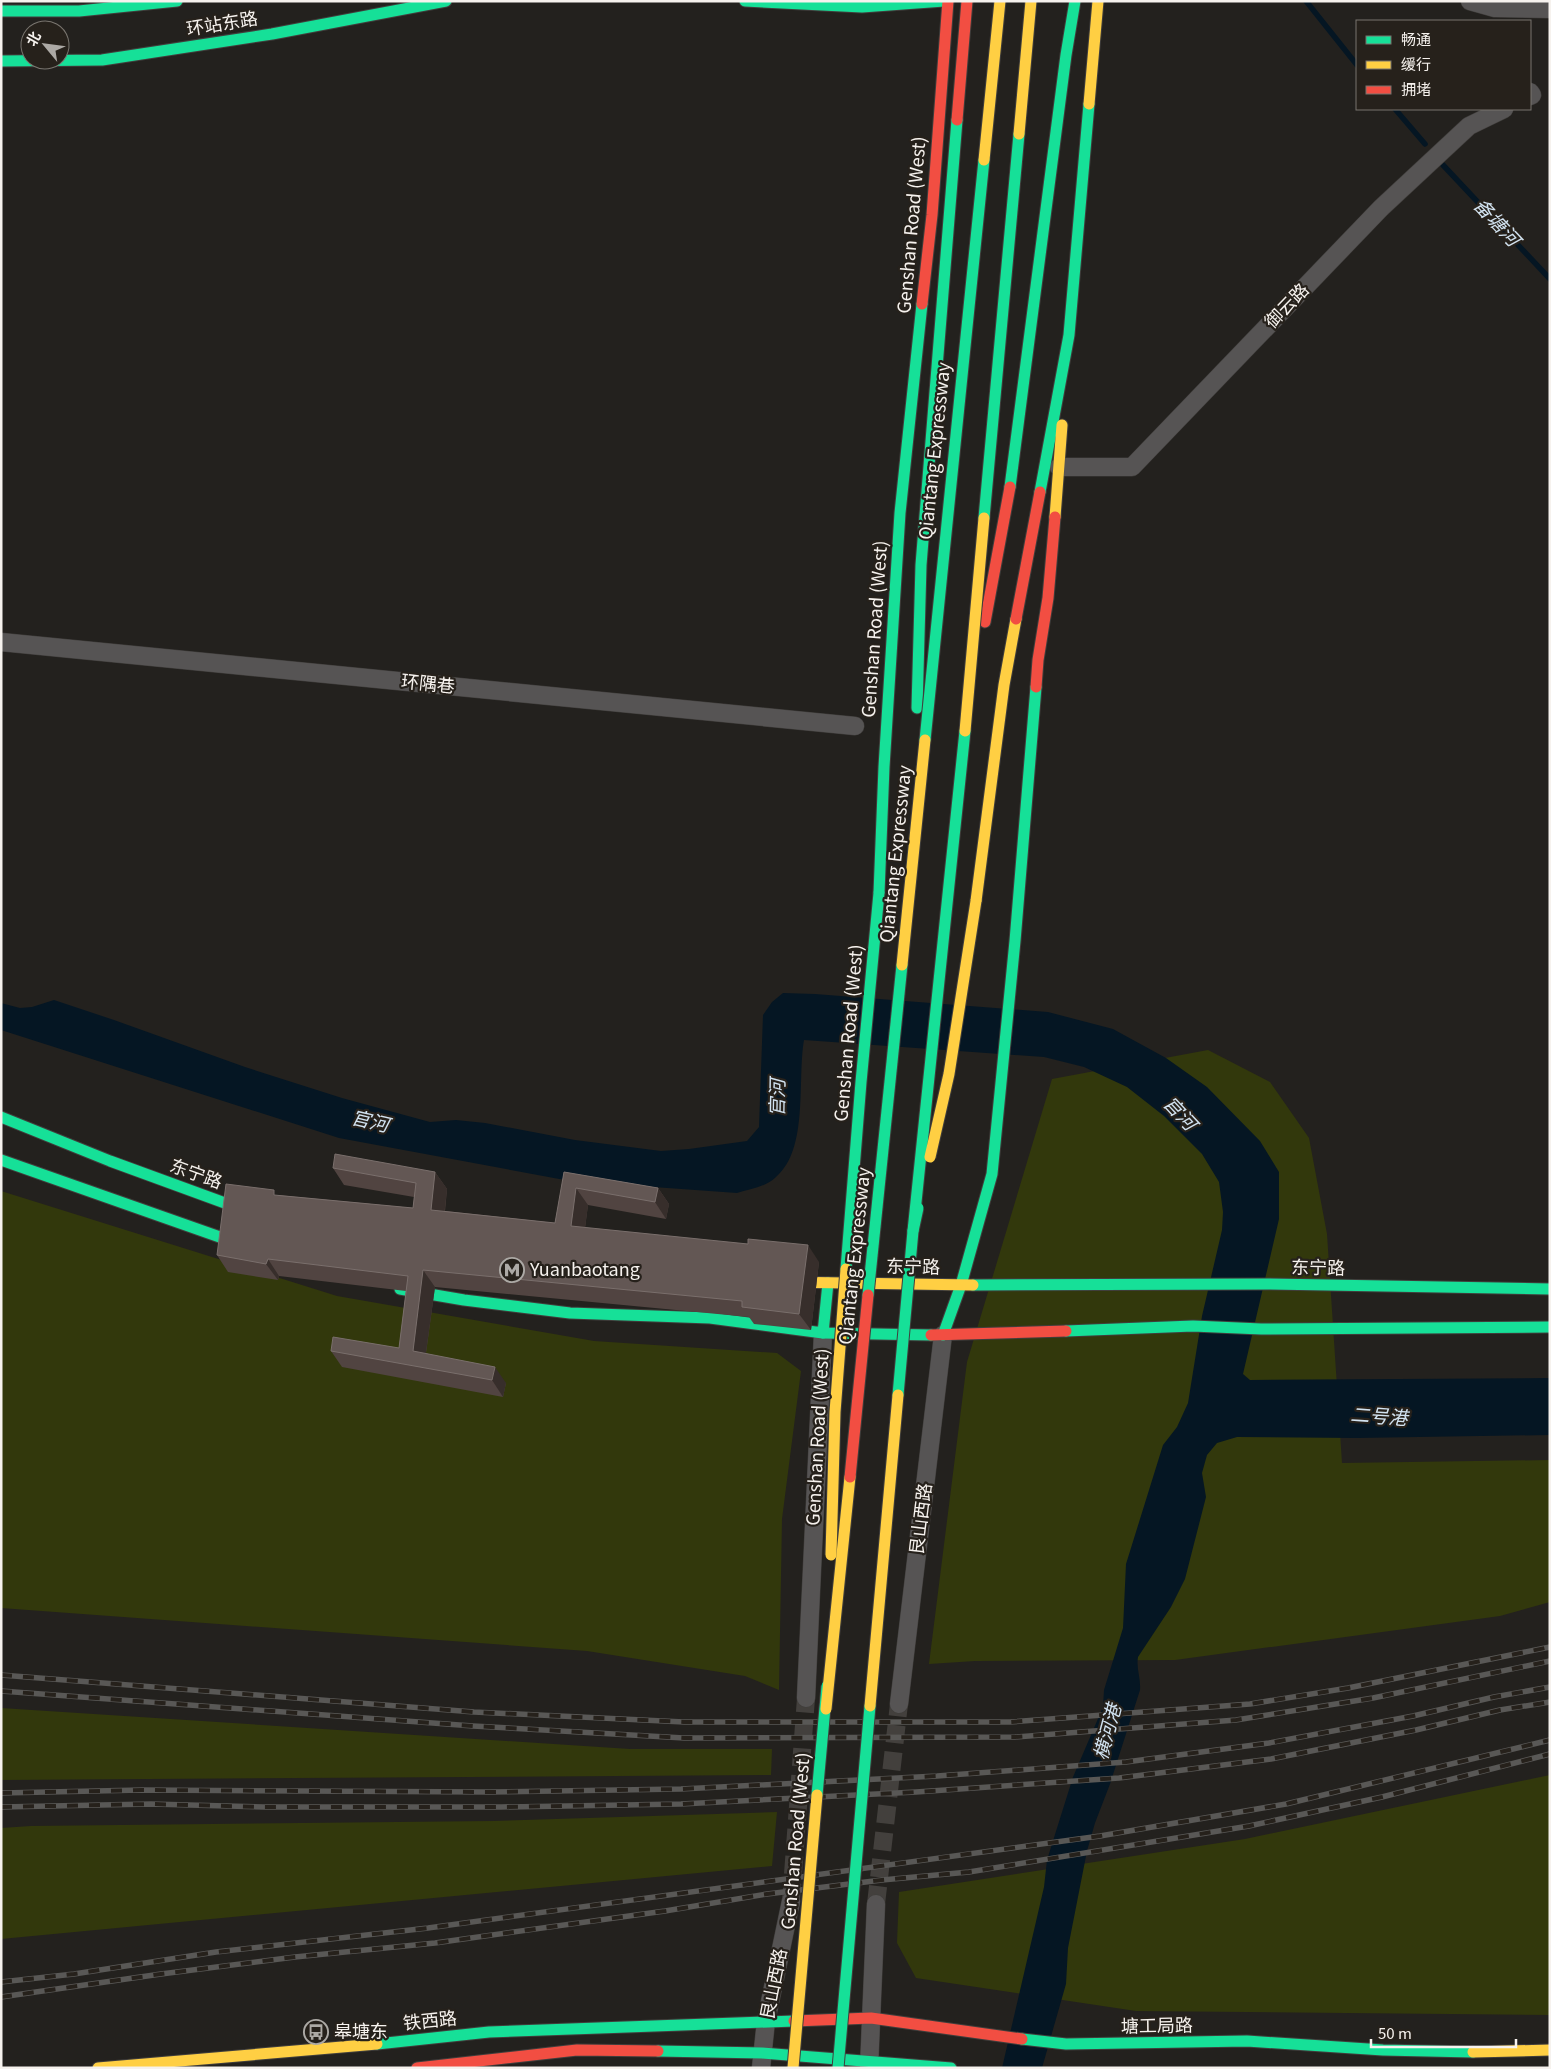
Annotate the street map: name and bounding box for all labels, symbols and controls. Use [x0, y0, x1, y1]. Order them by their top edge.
street label: 环站东路 [184, 4, 259, 40]
north arrow [20, 20, 70, 70]
legend [1356, 20, 1531, 110]
text: 北 [21, 27, 45, 49]
text: 畅通 [1401, 28, 1431, 49]
text: 缓行 [1401, 53, 1431, 74]
text: 拥堵 [1401, 78, 1431, 99]
street label: Genshan Road (West) [889, 135, 931, 314]
water label: 备塘河 [1469, 191, 1530, 254]
street label: 御云路 [1257, 276, 1314, 333]
street label: Qiantang Expressway [911, 360, 955, 541]
street label: Genshan Road (West) [854, 539, 892, 718]
street label: 环隅巷 [400, 666, 456, 698]
street label: Qiantang Expressway [872, 763, 916, 944]
street label: Genshan Road (West) [826, 943, 868, 1122]
water label: 官河 [762, 1075, 789, 1117]
water label: 官河 [1158, 1089, 1207, 1138]
water label: 官河 [349, 1102, 396, 1138]
street label: 东宁路 [167, 1151, 227, 1194]
street label: Qiantang Expressway [831, 1165, 875, 1346]
street label: 东宁路 [886, 1252, 940, 1278]
street label: 东宁路 [1291, 1253, 1345, 1279]
place label: Yuanbaotang [529, 1255, 640, 1281]
metro station icon: Yuanbaotang [499, 1257, 525, 1283]
street label: Genshan Road (West) [798, 1348, 834, 1526]
water label: 二号港 [1350, 1399, 1411, 1430]
street label: 艮山西路 [902, 1481, 936, 1556]
water label: 横河港 [1085, 1698, 1127, 1763]
street label: Genshan Road (West) [773, 1751, 815, 1930]
street label: 艮山西路 [752, 1946, 792, 2021]
street label: 铁西路 [402, 2003, 458, 2035]
street label: 塘工局路 [1121, 2010, 1193, 2038]
scale bar [1371, 2016, 1516, 2048]
place label: 皋塘东 [334, 2017, 388, 2043]
bus stop icon: 皋塘东 [303, 2019, 329, 2045]
text: 50 m [1378, 2022, 1412, 2043]

